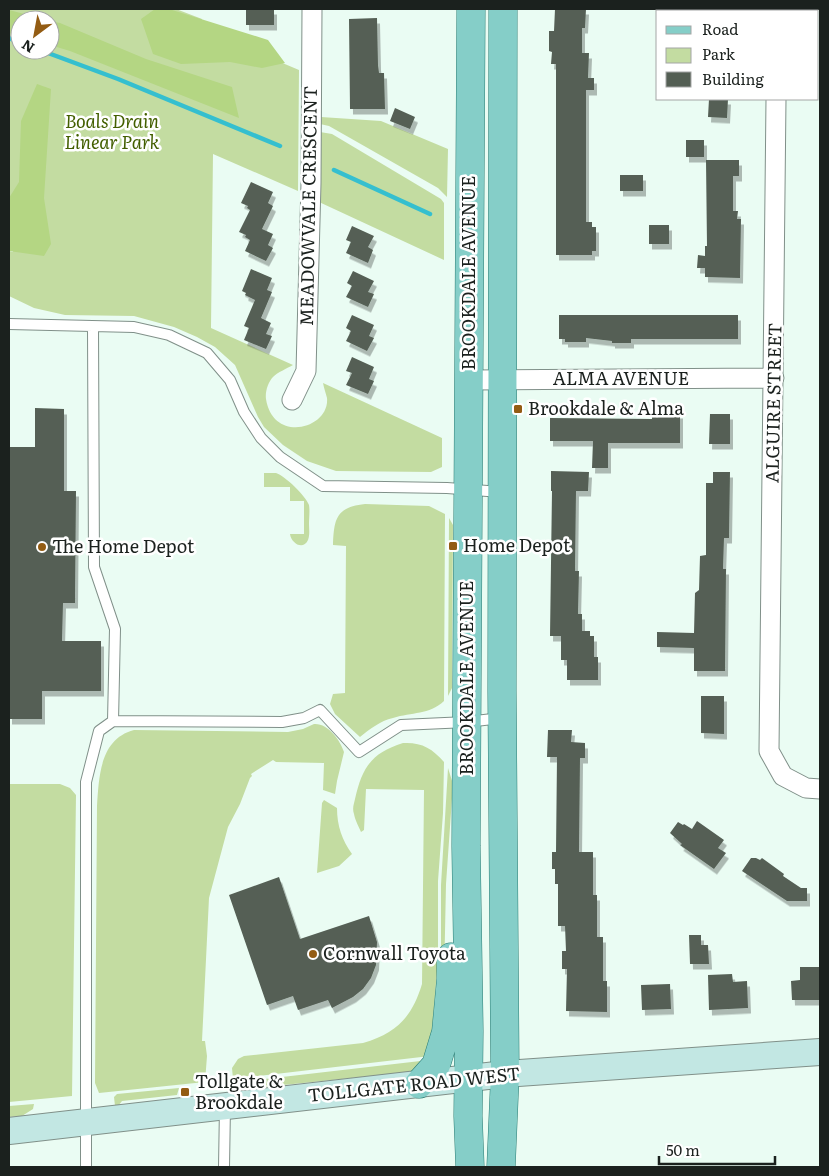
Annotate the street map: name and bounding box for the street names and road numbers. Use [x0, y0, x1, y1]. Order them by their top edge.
street label: MEADOWVALE CRESCENT [292, 85, 323, 326]
street label: BROOKDALE AVENUE [454, 176, 481, 370]
street label: ALGUIRE STREET [758, 323, 787, 483]
street label: ALMA AVENUE [553, 364, 689, 391]
street label: BROOKDALE AVENUE [452, 581, 479, 775]
street label: TOLLGATE ROAD WEST [306, 1059, 521, 1108]

